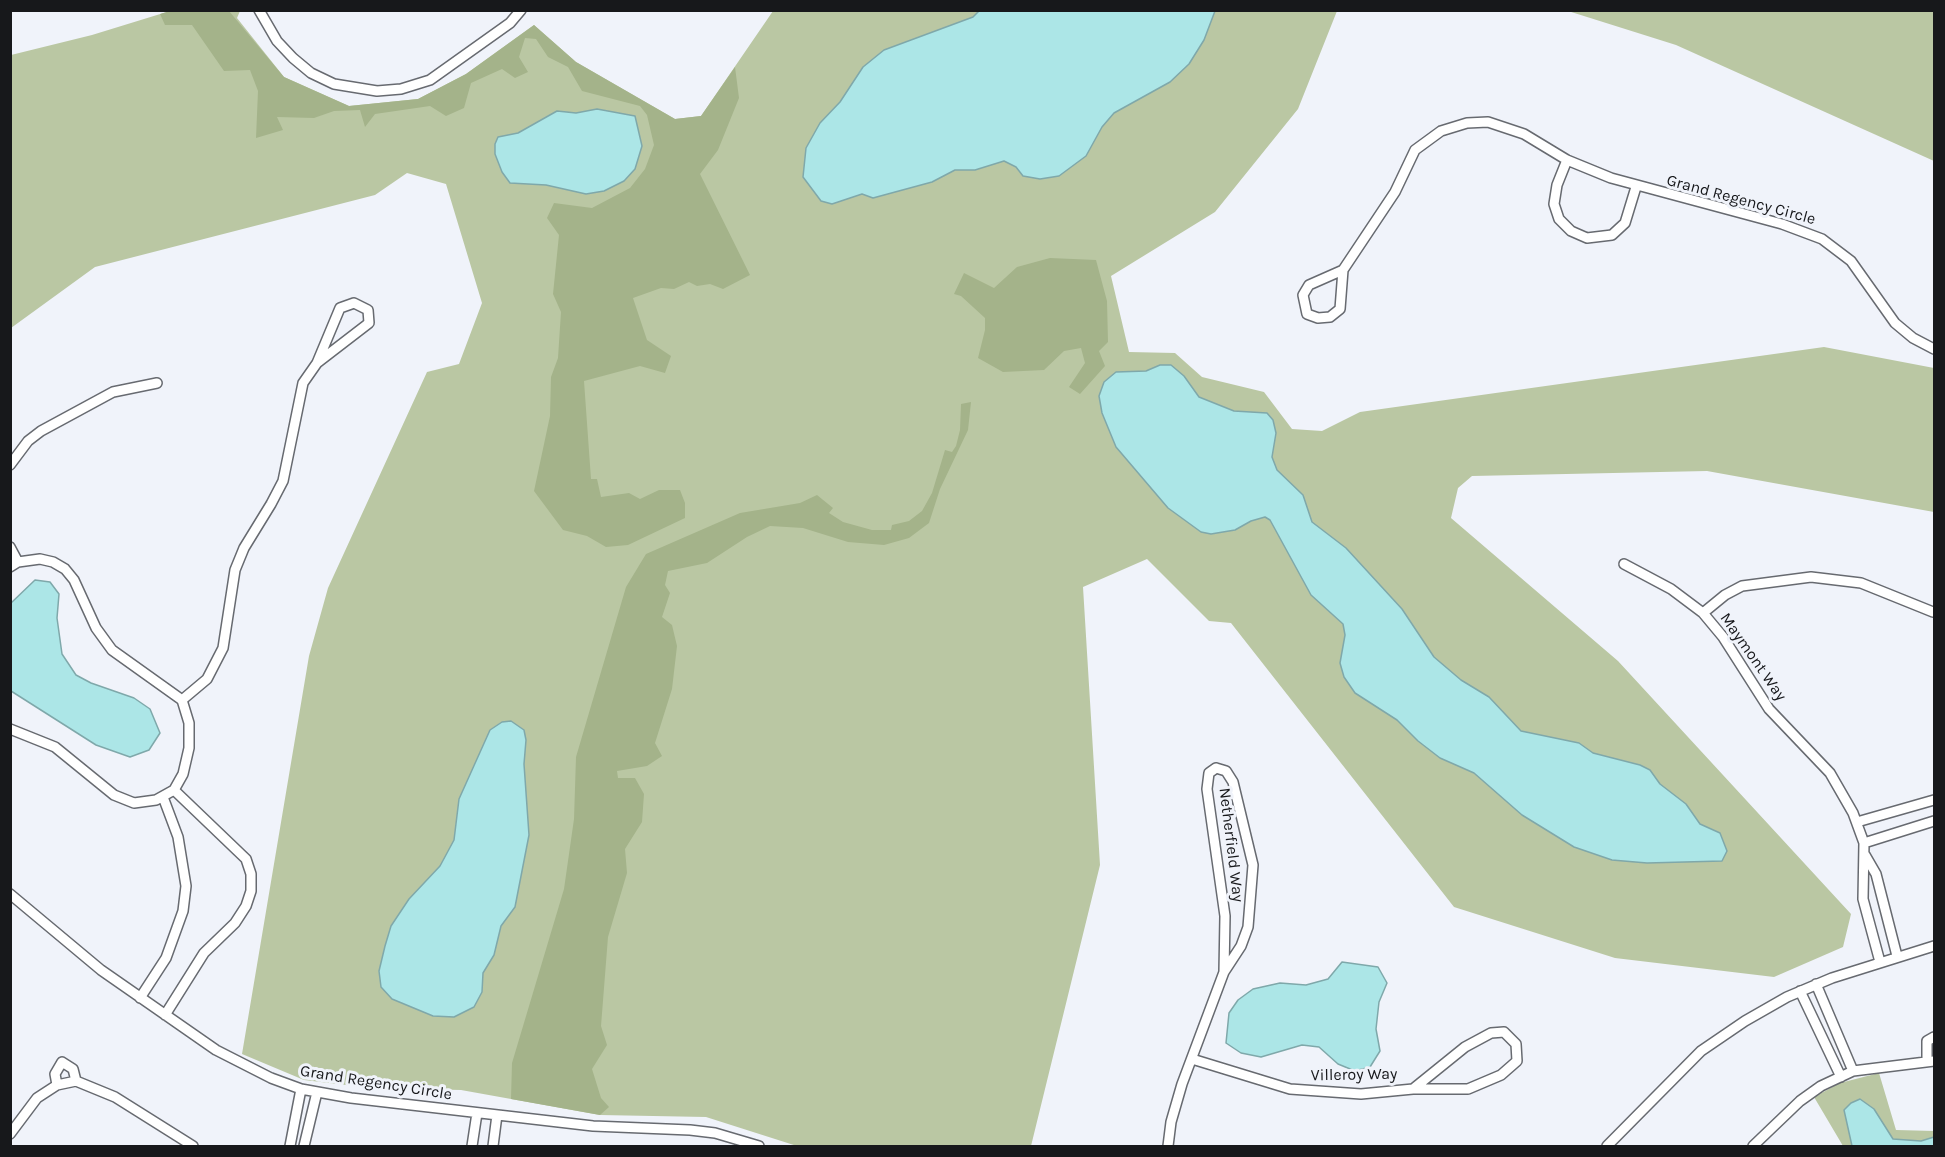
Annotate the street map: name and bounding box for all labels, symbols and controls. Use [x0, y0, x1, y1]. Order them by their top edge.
street label: Grand Regency Circle [1664, 171, 1818, 229]
street label: Maymont Way [1716, 609, 1790, 705]
street label: Netherfield Way [1214, 787, 1248, 903]
street label: Grand Regency Circle [299, 1062, 453, 1104]
street label: Villeroy Way [1310, 1065, 1398, 1085]

